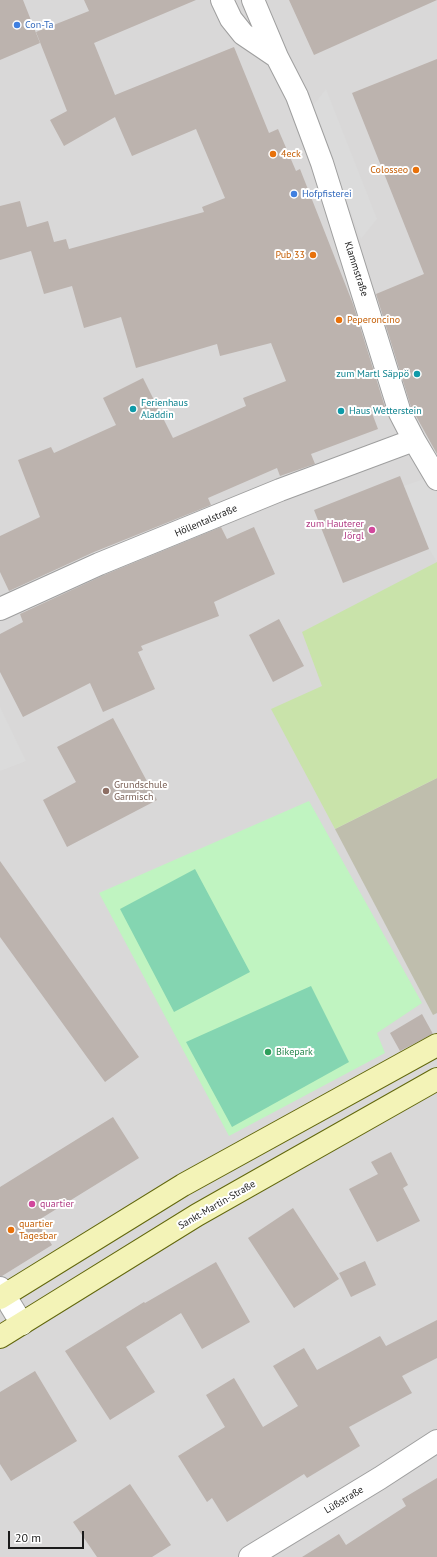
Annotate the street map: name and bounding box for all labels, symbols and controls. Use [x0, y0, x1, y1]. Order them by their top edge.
place label: Con-Ta [25, 19, 53, 31]
marker: Con-Ta [12, 20, 22, 30]
place label: 4eck [281, 148, 301, 160]
marker: 4eck [268, 149, 278, 159]
place label: Colosseo [370, 164, 408, 176]
marker: Colosseo [411, 165, 421, 175]
place label: Hofpfisterei [302, 188, 352, 200]
marker: Hofpfisterei [289, 189, 299, 199]
street label: Klammstraße [341, 240, 371, 298]
place label: Pub 33 [275, 249, 305, 261]
marker: Pub 33 [308, 250, 318, 260]
place label: Peperoncino [347, 314, 400, 326]
marker: Peperoncino [334, 315, 344, 325]
place label: zum Martl Säppö [336, 368, 409, 380]
marker: zum Martl Säppö [412, 369, 422, 379]
place label: Ferienhaus Aladdin [141, 397, 188, 420]
marker: Ferienhaus Aladdin [128, 404, 138, 414]
place label: Haus Wetterstein [349, 405, 422, 417]
marker: Haus Wetterstein [336, 406, 346, 416]
street label: Höllentalstraße [173, 502, 239, 540]
place label: zum Hauterer Jörgl [306, 518, 364, 542]
marker: zum Hauterer Jörgl [367, 525, 377, 535]
place label: Grundschule Garmisch [114, 779, 167, 802]
marker: Grundschule Garmisch [101, 786, 111, 796]
place label: Bikepark [276, 1046, 313, 1058]
marker: Bikepark [263, 1047, 273, 1057]
street label: Sankt-Martin-Straße [176, 1178, 258, 1232]
place label: quartier [40, 1198, 74, 1210]
marker: quartier [27, 1199, 37, 1209]
place label: quartier Tagesbar [19, 1218, 57, 1242]
marker: quartier Tagesbar [6, 1225, 16, 1235]
street label: Lüßstraße [322, 1484, 366, 1516]
scale bar [10, 1523, 86, 1549]
text: 20 m [15, 1530, 41, 1545]

